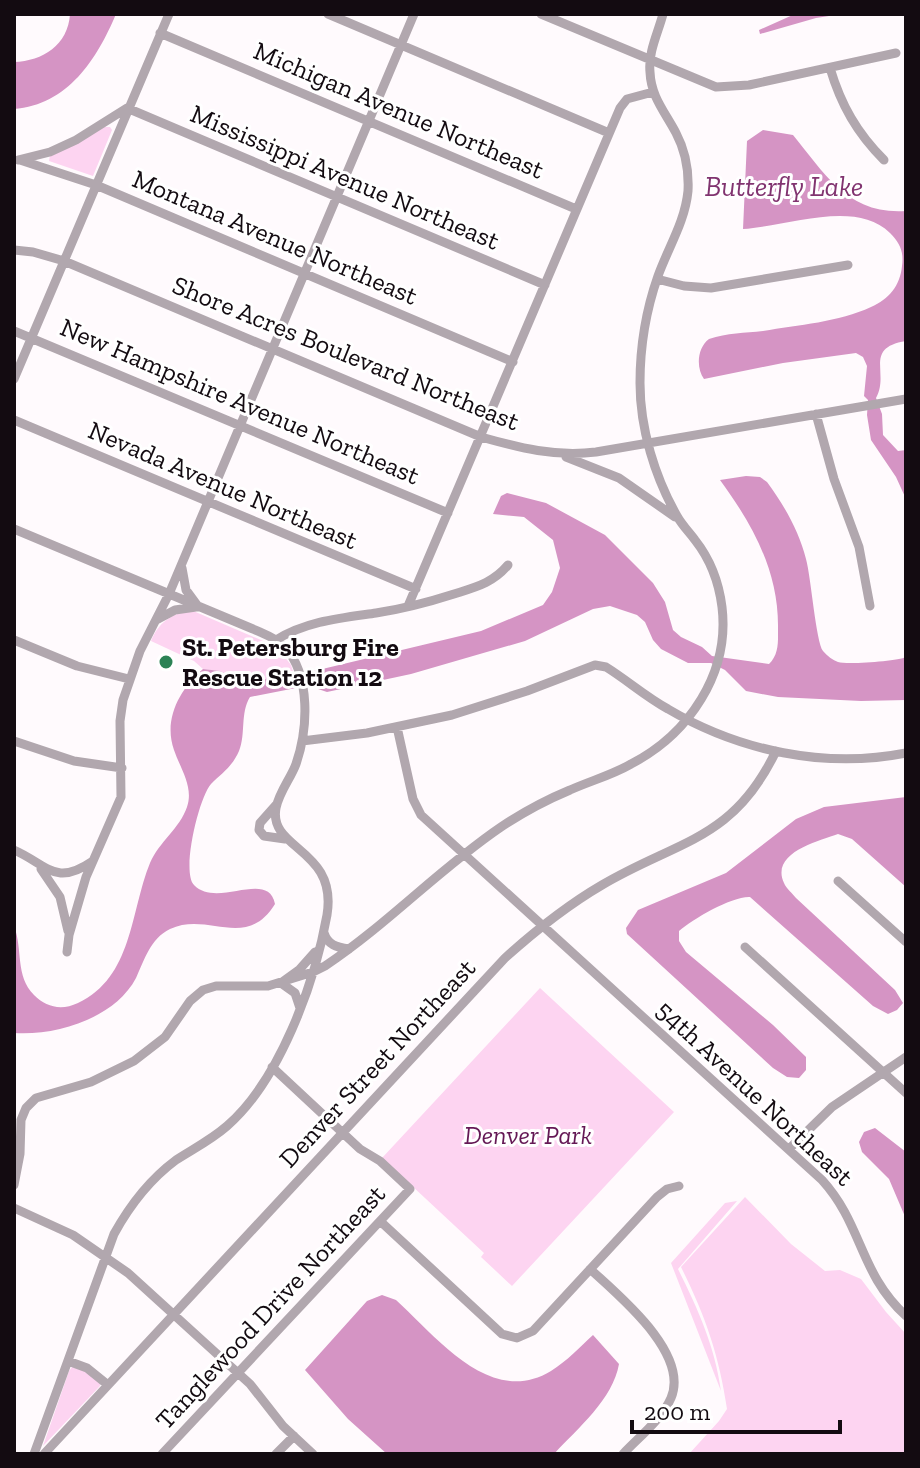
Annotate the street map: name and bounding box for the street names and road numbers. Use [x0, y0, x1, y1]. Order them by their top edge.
street label: Michigan Avenue Northeast [249, 34, 549, 186]
street label: Mississippi Avenue Northeast [186, 97, 505, 257]
street label: Montana Avenue Northeast [128, 162, 423, 312]
street label: Shore Acres Boulevard Northeast [168, 269, 524, 437]
street label: New Hampshire Avenue Northeast [56, 311, 425, 492]
street label: Nevada Avenue Northeast [84, 414, 363, 556]
street label: Denver Street Northeast [272, 952, 482, 1174]
street label: 54th Avenue Northeast [650, 993, 860, 1193]
street label: Tanglewood Drive Northeast [148, 1178, 392, 1436]

